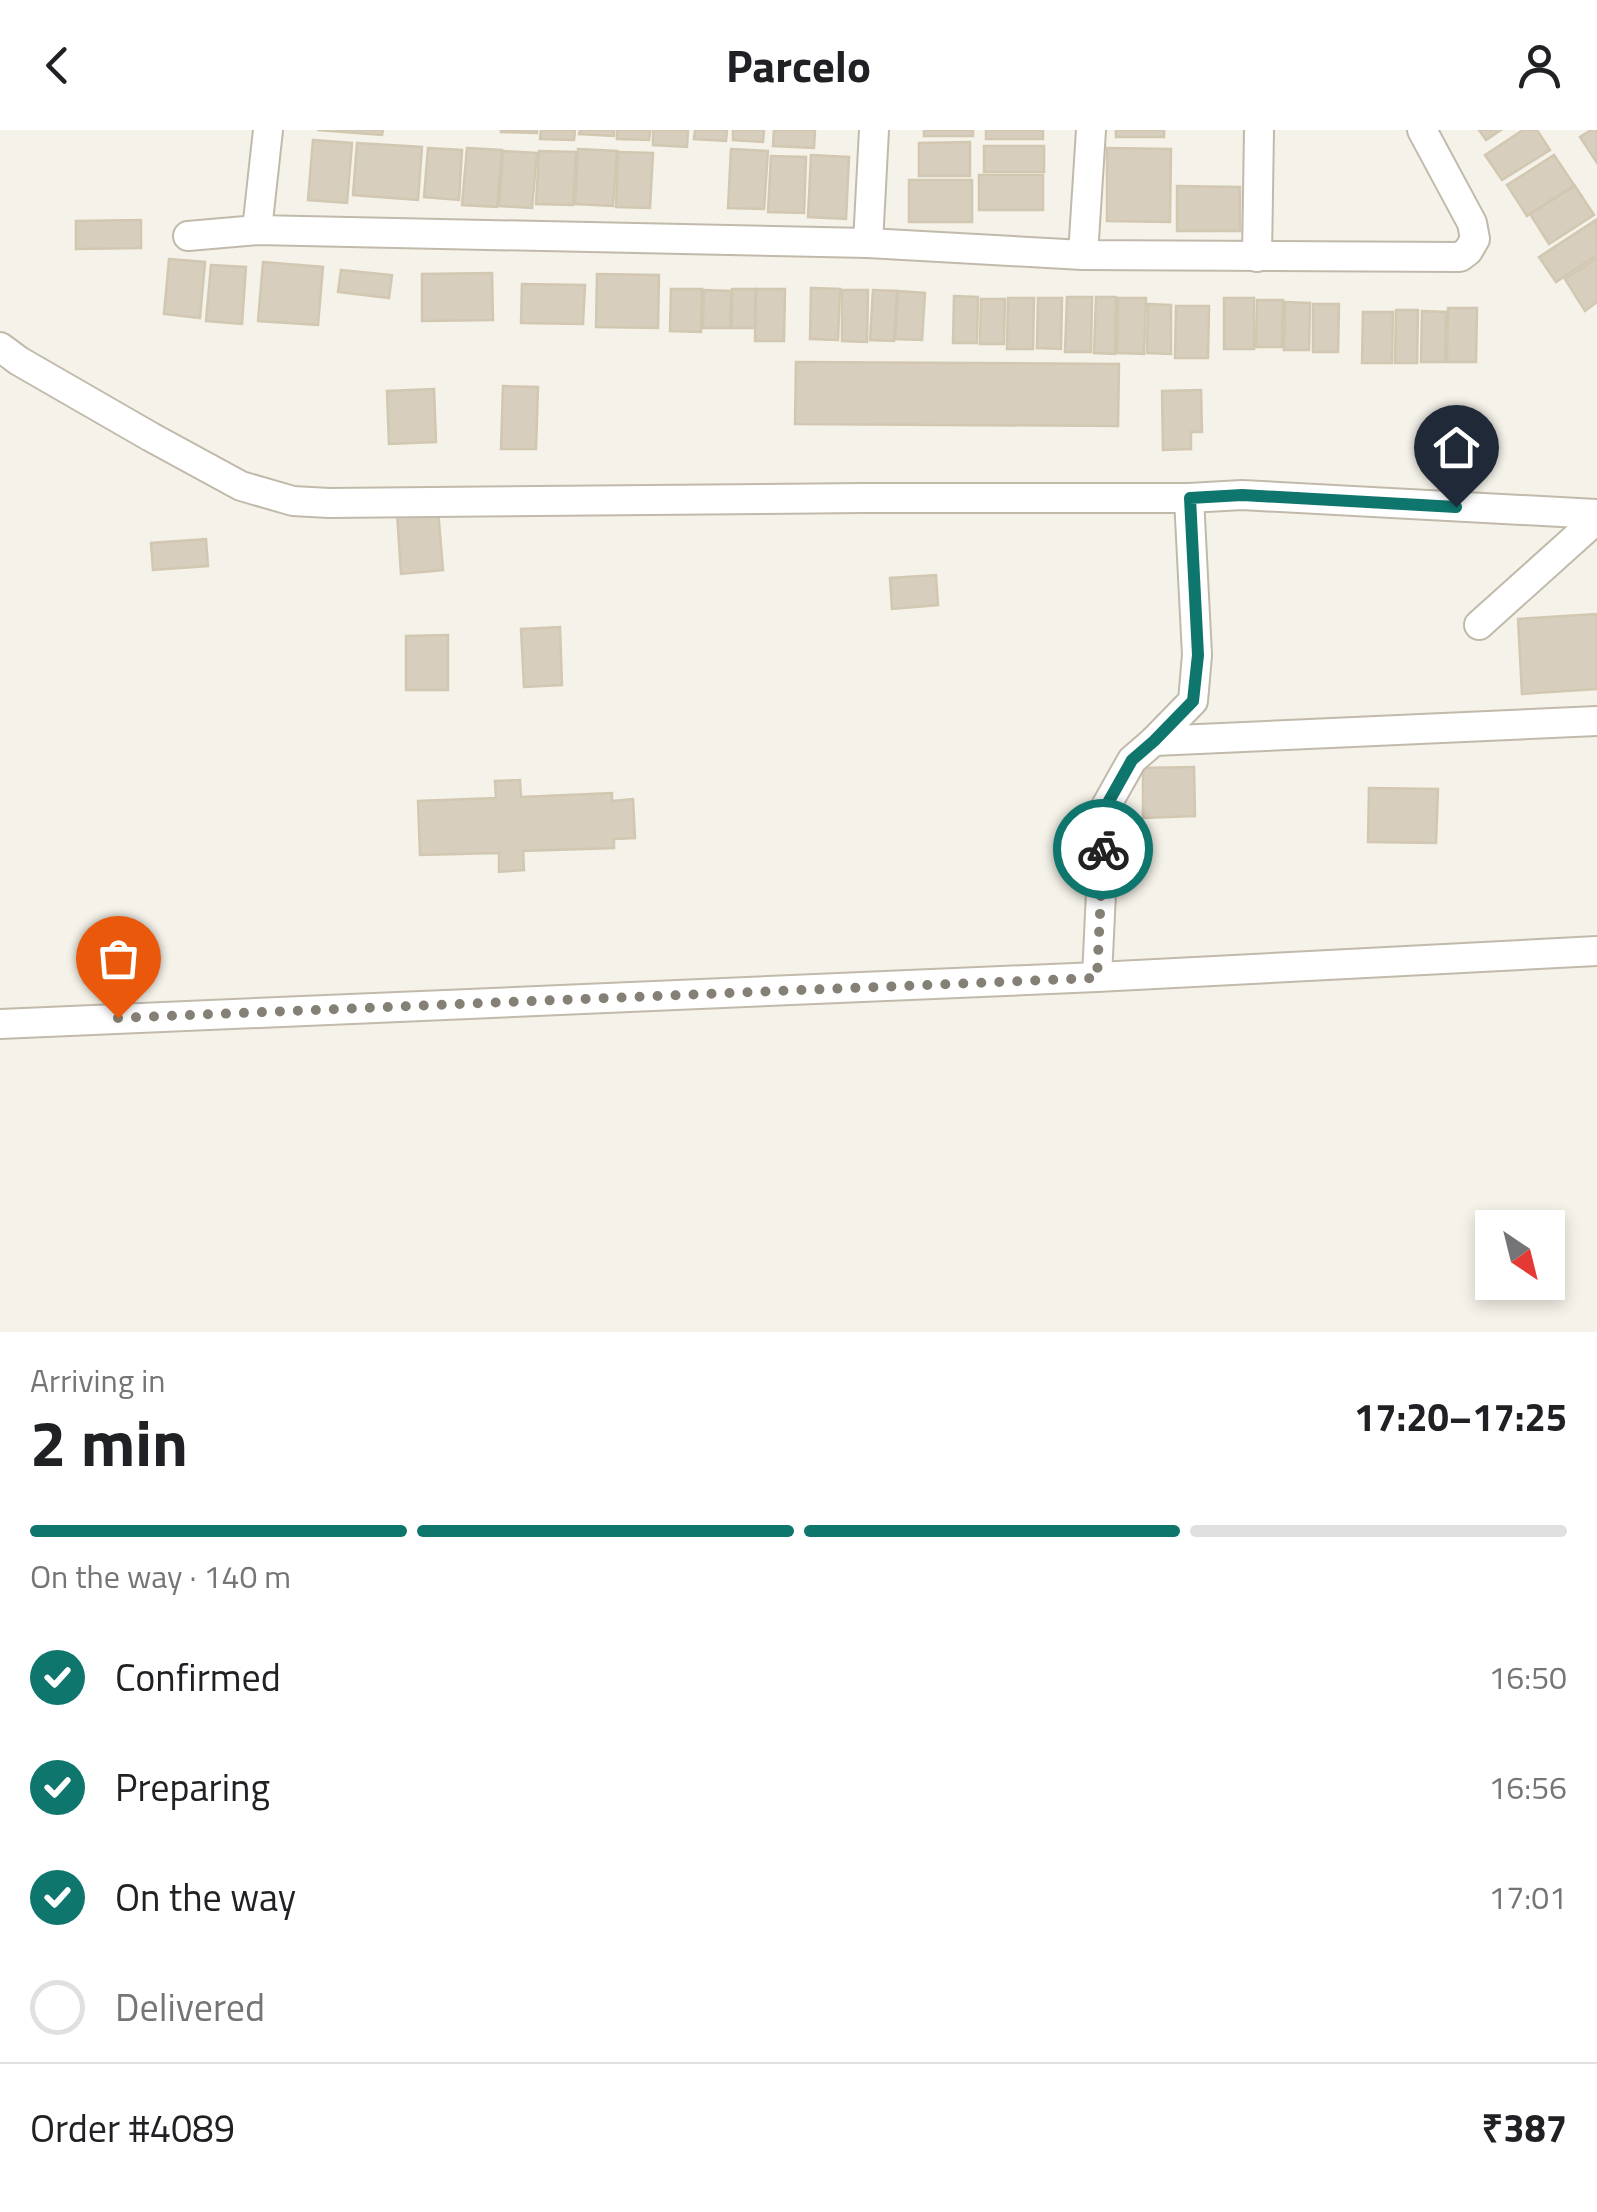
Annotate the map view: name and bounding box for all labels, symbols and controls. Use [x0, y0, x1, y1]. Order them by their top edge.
text: Parcelo [726, 31, 871, 99]
icon: back [30, 38, 85, 93]
icon: person [1512, 38, 1567, 93]
pin [1414, 405, 1499, 508]
icon: home [1429, 420, 1484, 475]
courier [1053, 799, 1153, 899]
icon: bike [1076, 822, 1131, 877]
pin [76, 916, 161, 1019]
icon: bag [91, 931, 146, 986]
north arrow [1475, 1210, 1565, 1300]
map controls [1475, 1210, 1565, 1300]
text: Arriving in [30, 1356, 166, 1404]
text: 17:20–17:25 [1354, 1388, 1567, 1446]
text: 2 min [30, 1392, 188, 1491]
text: On the way · 140 m [30, 1552, 291, 1600]
text: Confirmed [115, 1648, 281, 1706]
icon: check [30, 1650, 85, 1705]
text: 16:50 [1488, 1653, 1567, 1701]
text: Preparing [115, 1758, 270, 1816]
icon: check [30, 1760, 85, 1815]
text: 16:56 [1488, 1763, 1567, 1811]
text: On the way [115, 1868, 296, 1926]
icon: check [30, 1870, 85, 1925]
text: 17:01 [1488, 1873, 1567, 1921]
text: Delivered [115, 1978, 265, 2036]
text: Order #4089 [30, 2099, 235, 2157]
text: ₹387 [1481, 2099, 1567, 2157]

